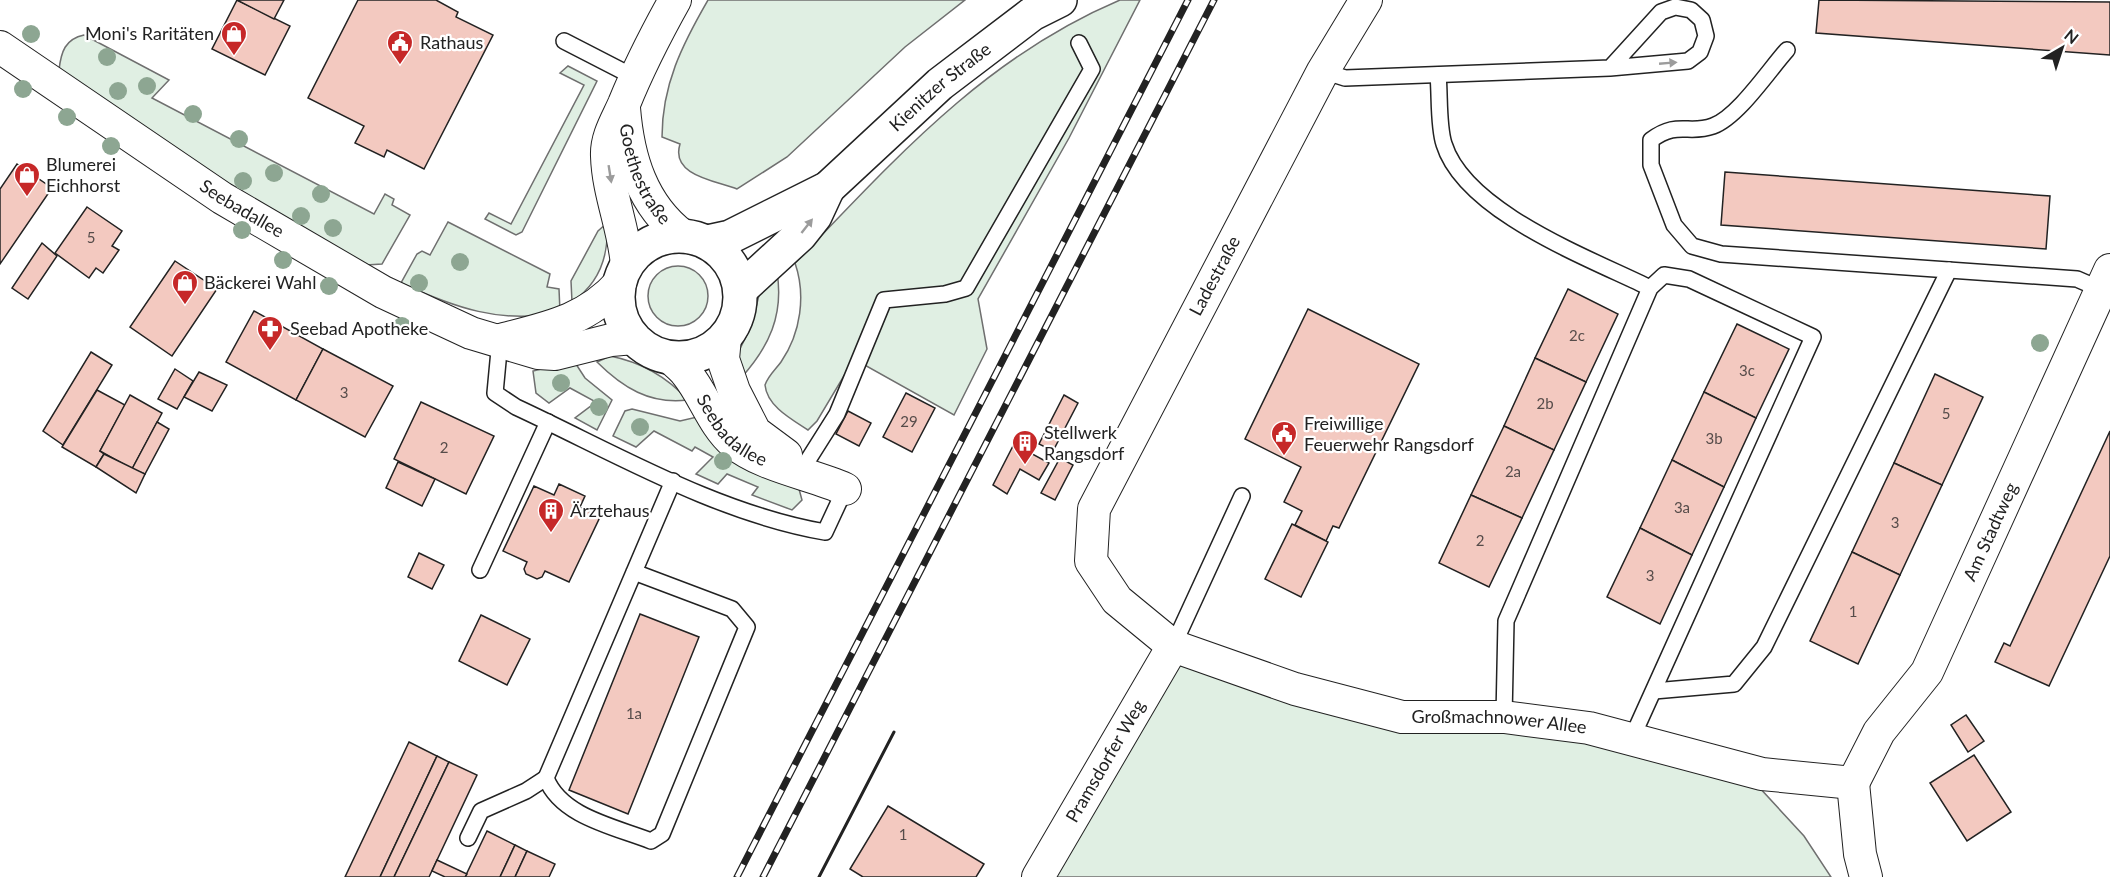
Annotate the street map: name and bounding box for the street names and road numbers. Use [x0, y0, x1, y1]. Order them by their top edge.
street label: Kienitzer Straße [884, 37, 995, 136]
street label: Goethestraße [616, 122, 676, 228]
street label: Seebadallee [196, 174, 288, 242]
street label: Ladestraße [1184, 232, 1244, 319]
street label: Seebadallee [693, 390, 771, 470]
street label: Am Stadtweg [1958, 479, 2022, 584]
street label: Pramsdorfer Weg [1060, 696, 1149, 826]
street label: Großmachnower Allee [1411, 705, 1588, 738]

